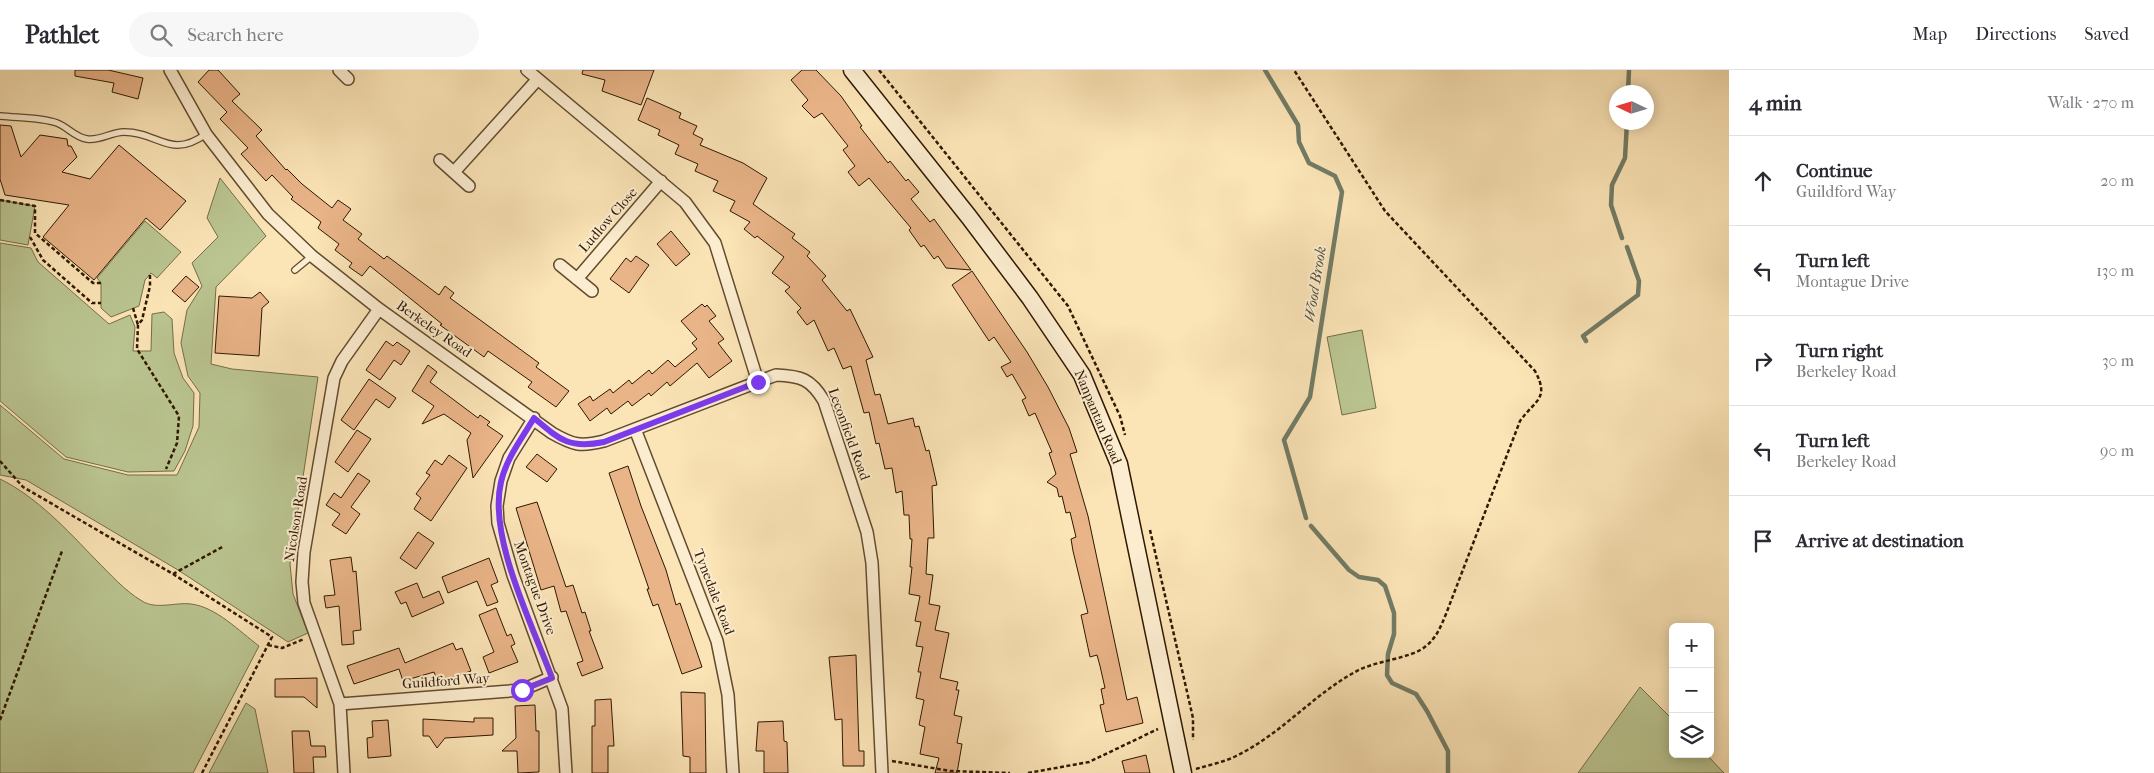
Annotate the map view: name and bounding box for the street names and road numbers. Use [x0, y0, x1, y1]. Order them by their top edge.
street label: Ludlow Close [575, 184, 641, 256]
street label: Berkeley Road [393, 297, 475, 361]
street label: Nanpantan Road [1070, 367, 1126, 467]
street label: Leconfield Road [824, 386, 874, 483]
street label: Nicolson Road [281, 475, 311, 563]
street label: Montague Drive [510, 539, 560, 637]
street label: Tynedale Road [690, 547, 738, 638]
street label: Guildford Way [402, 669, 491, 693]

